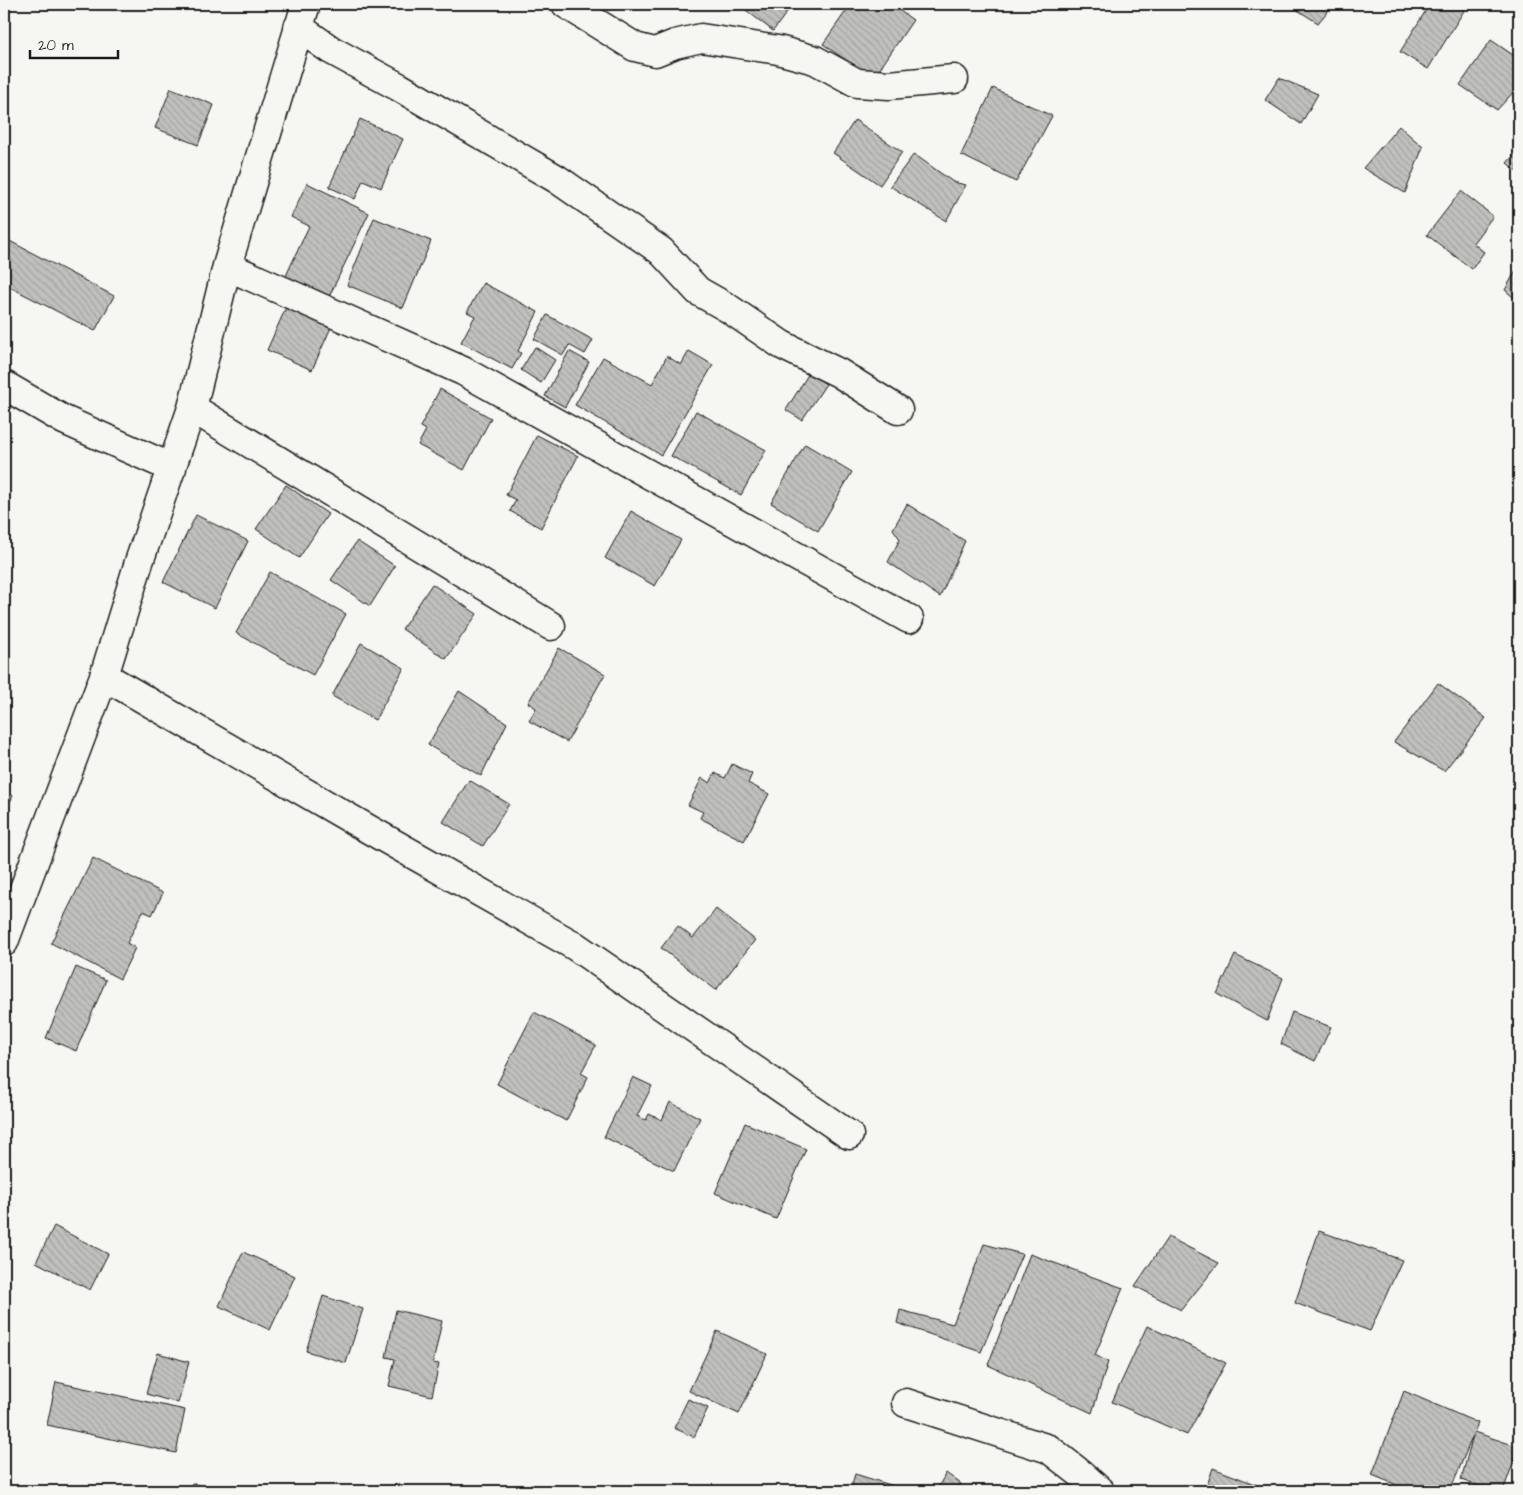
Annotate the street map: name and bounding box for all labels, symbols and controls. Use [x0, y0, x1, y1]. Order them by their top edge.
scale bar [30, 28, 118, 60]
text: 20 m [38, 35, 74, 56]

